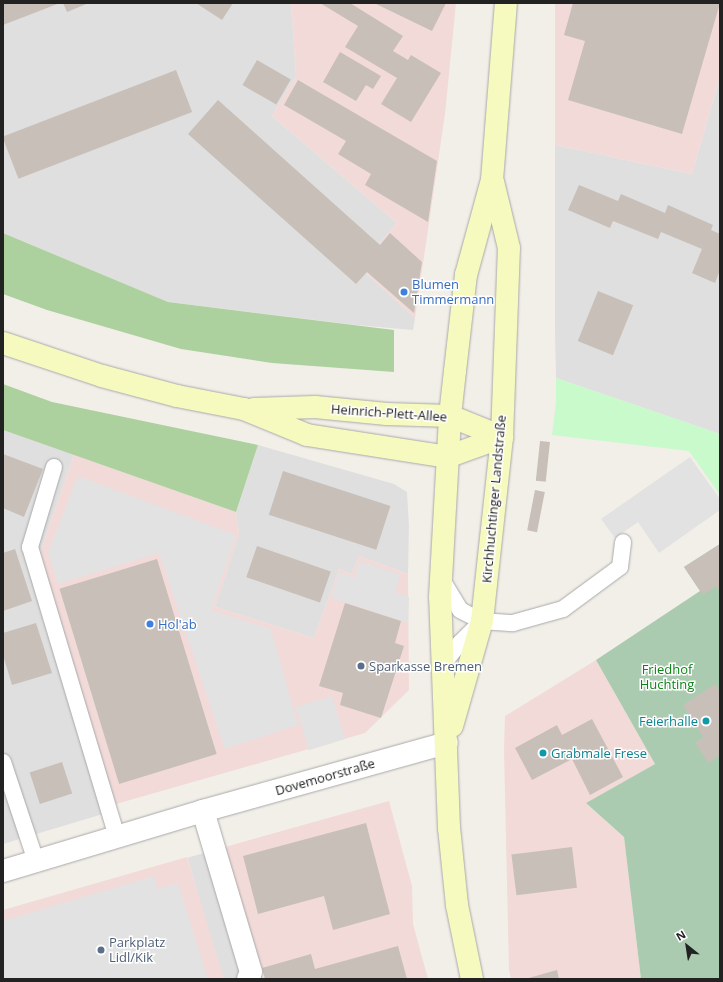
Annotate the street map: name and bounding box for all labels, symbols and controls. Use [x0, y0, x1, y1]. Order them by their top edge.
place label: Blumen Timmermann [412, 277, 494, 308]
marker: Blumen Timmermann [399, 287, 409, 297]
street label: Heinrich-Plett-Allee [330, 401, 448, 425]
street label: Kirchhuchtinger Landstraße [479, 414, 509, 584]
place label: Hol'ab [158, 616, 197, 632]
marker: Hol'ab [145, 619, 155, 629]
place label: Sparkasse Bremen [369, 658, 482, 674]
marker: Sparkasse Bremen [356, 661, 366, 671]
park label: Friedhof Huchting [640, 662, 694, 693]
place label: Feierhalle [639, 713, 698, 729]
marker: Feierhalle [701, 716, 711, 726]
place label: Grabmale Frese [551, 745, 647, 761]
marker: Grabmale Frese [538, 748, 548, 758]
street label: Dovemoorstraße [273, 755, 377, 799]
north arrow [667, 926, 707, 966]
text: N [673, 926, 688, 944]
place label: Parkplatz Lidl/Kik [109, 935, 165, 966]
marker: Parkplatz Lidl/Kik [96, 945, 106, 955]

